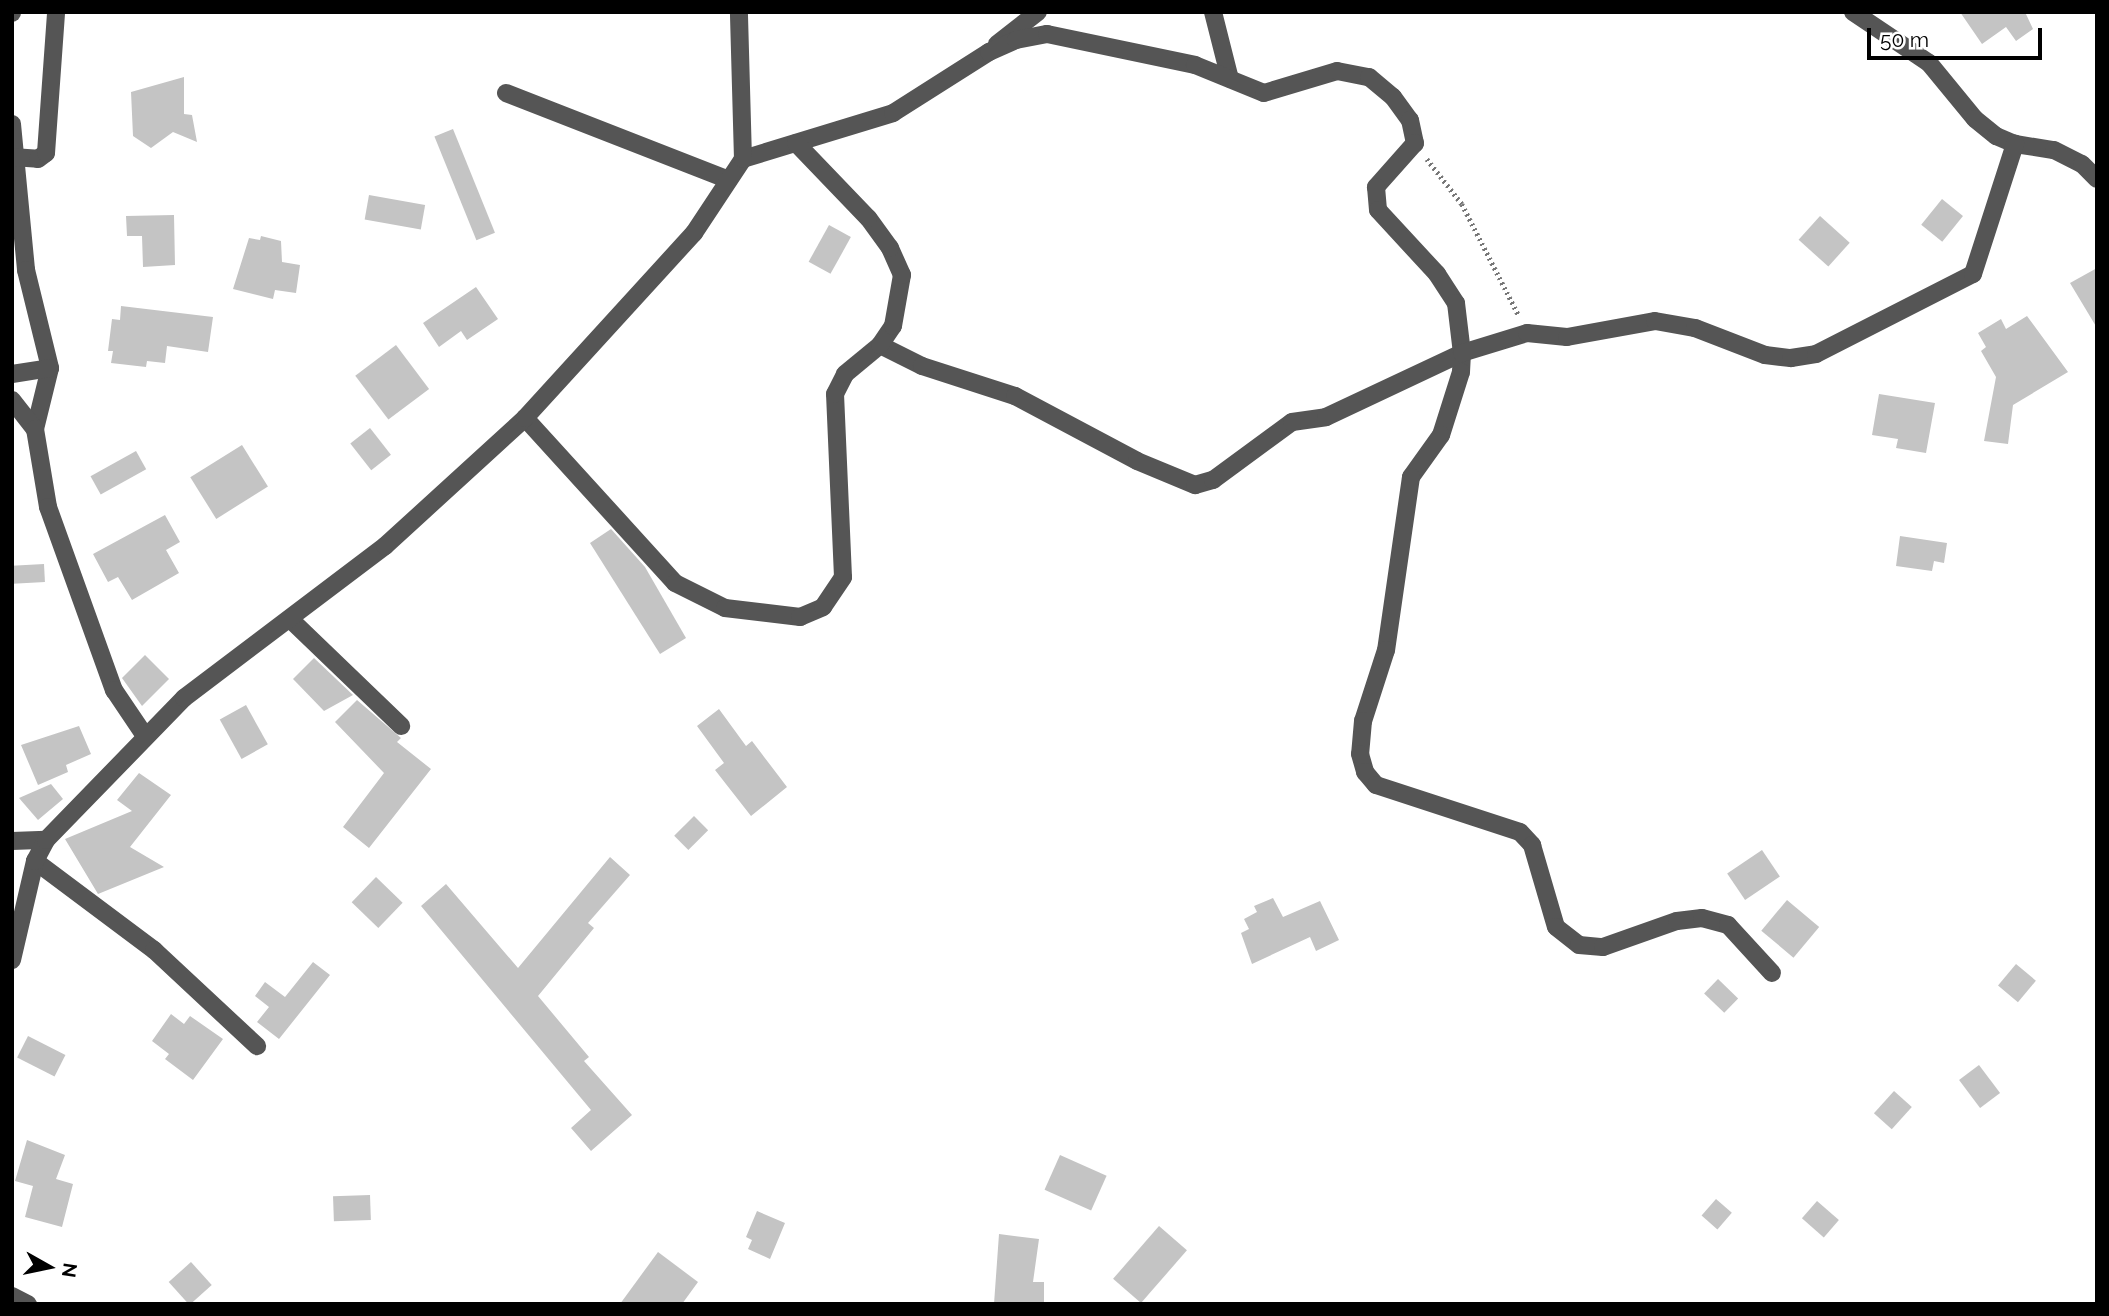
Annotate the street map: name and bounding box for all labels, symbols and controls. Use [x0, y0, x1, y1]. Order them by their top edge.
scale bar [1871, 14, 2046, 58]
text: 50 m [1880, 27, 1929, 52]
north arrow [14, 1232, 84, 1302]
text: N [58, 1261, 82, 1279]

